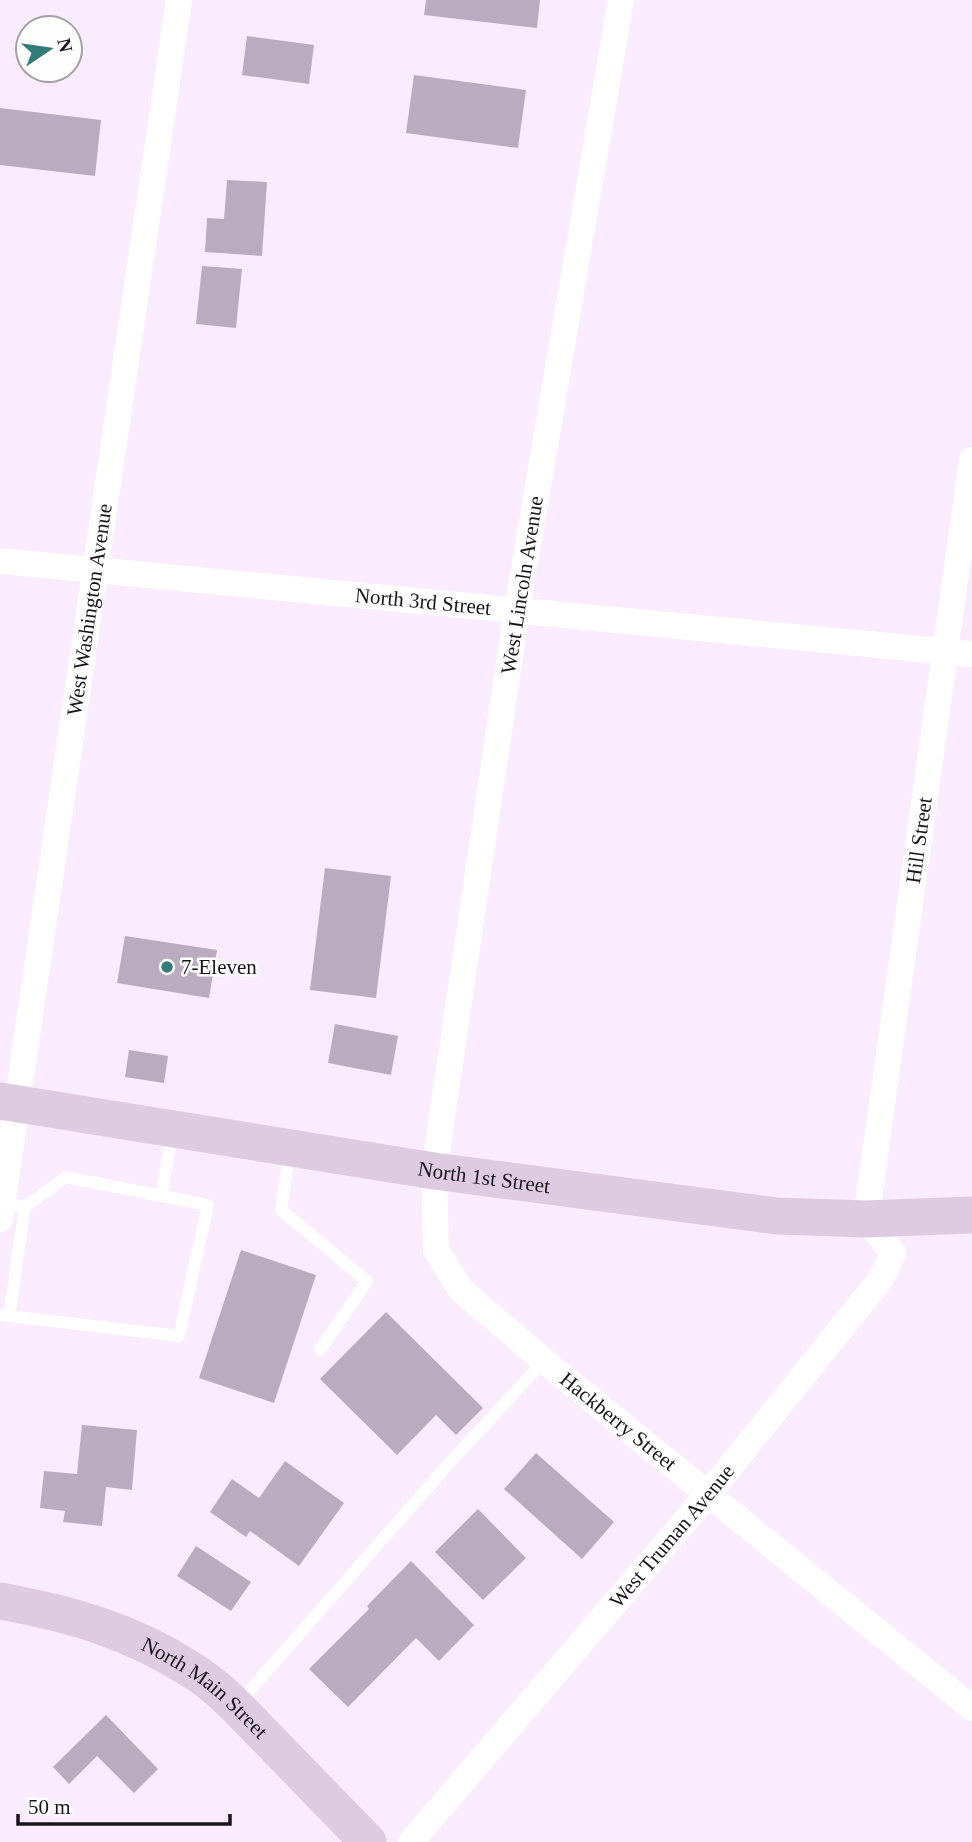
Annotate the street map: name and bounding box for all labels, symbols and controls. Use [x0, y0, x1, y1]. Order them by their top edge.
north arrow [14, 14, 84, 84]
text: N [53, 36, 77, 55]
street label: West Lincoln Avenue [496, 494, 548, 676]
street label: West Washington Avenue [62, 502, 117, 717]
street label: North 3rd Street [354, 583, 492, 620]
street label: Hill Street [901, 795, 937, 885]
place label: 7-Eleven [181, 955, 257, 979]
marker: 7-Eleven [159, 959, 175, 975]
street label: North 1st Street [416, 1157, 552, 1198]
street label: Hackberry Street [555, 1367, 682, 1476]
street label: West Truman Avenue [604, 1460, 739, 1613]
street label: North Main Street [138, 1632, 273, 1743]
scale bar [18, 1783, 229, 1827]
text: 50 m [28, 1795, 71, 1819]

